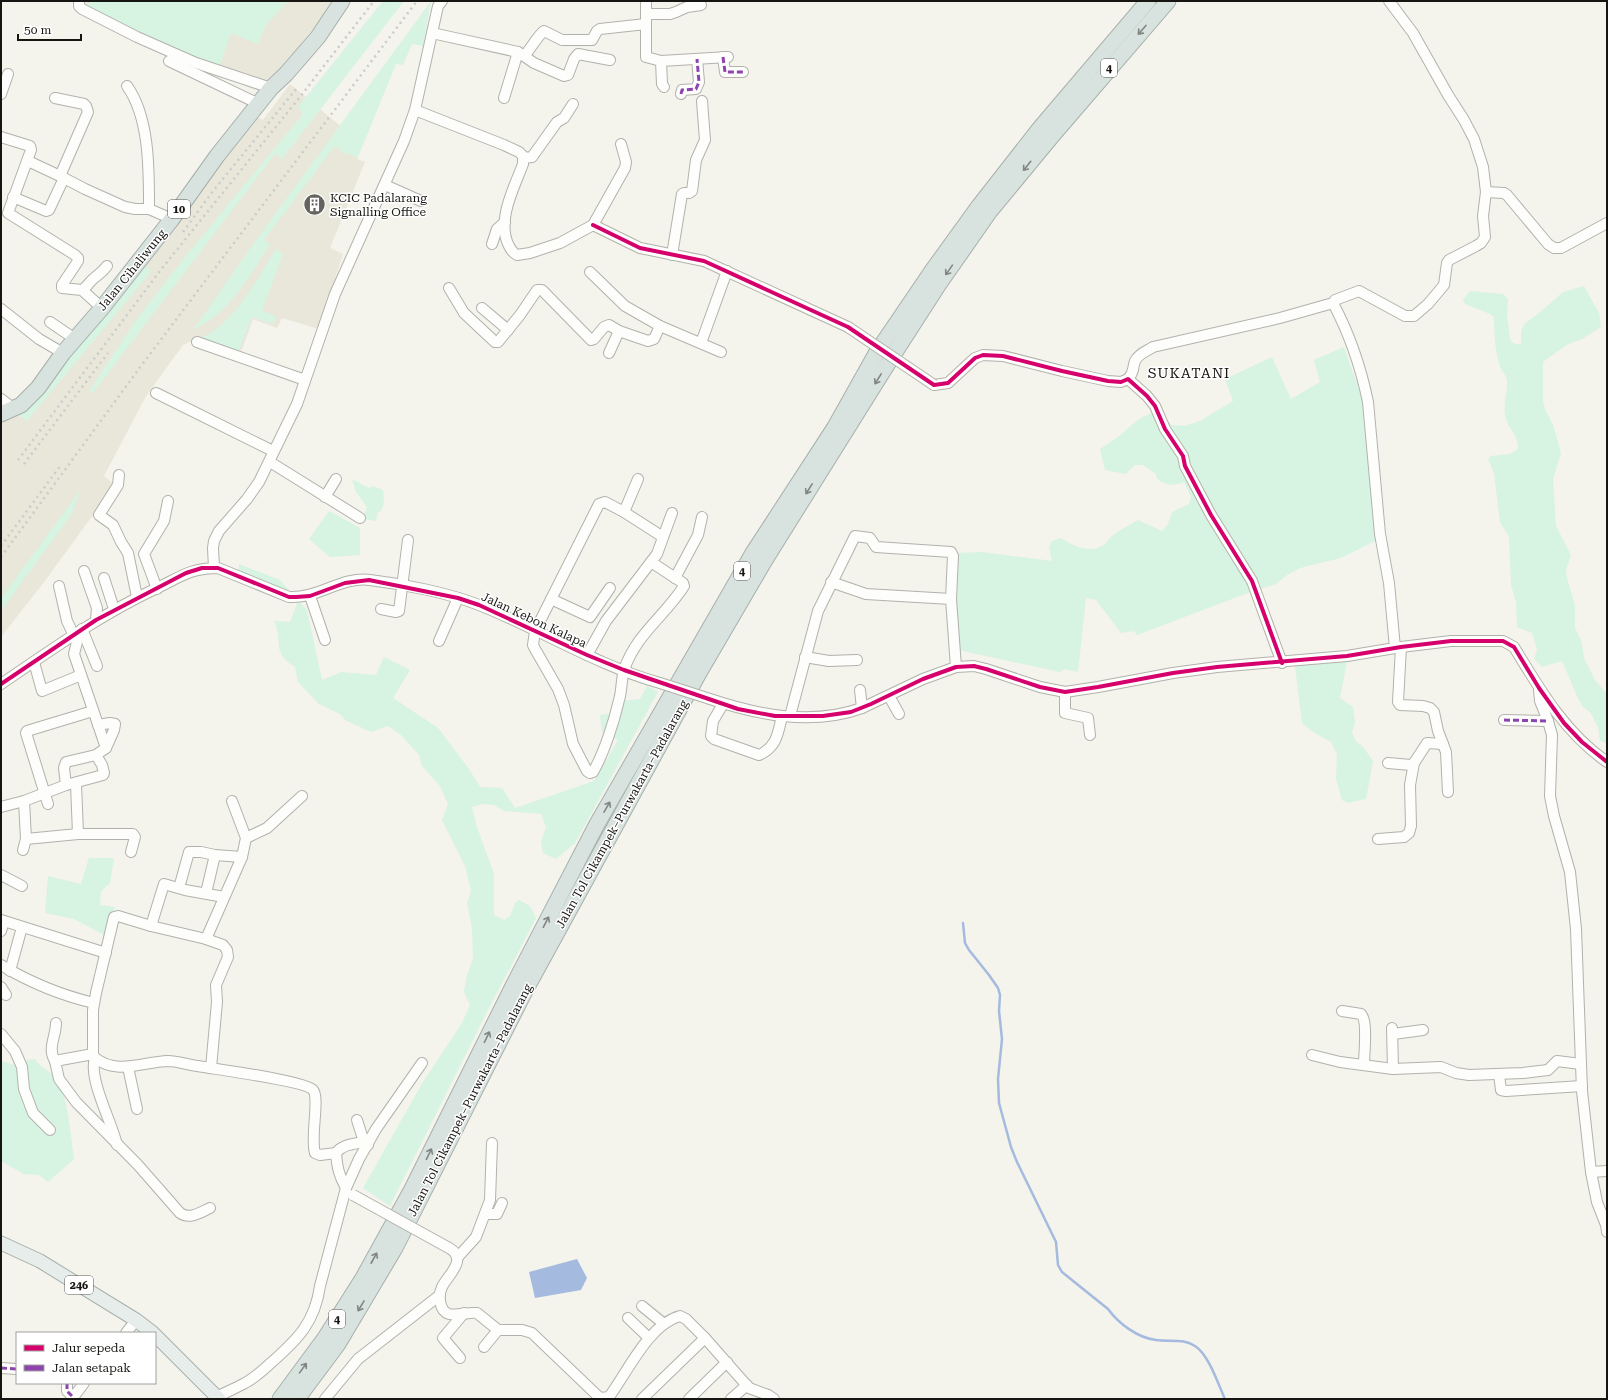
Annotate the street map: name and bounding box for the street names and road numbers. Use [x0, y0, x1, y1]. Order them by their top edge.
road number: 4 [1101, 59, 1117, 77]
road number: 10 [168, 200, 190, 218]
street label: Jalan Cihaliwung [95, 226, 169, 313]
road number: 4 [734, 562, 750, 580]
street label: Jalan Kebon Kalapa [479, 589, 589, 651]
street label: Jalan Tol Cikampek–Purwakarta–Padalarang [553, 697, 691, 931]
street label: Jalan Tol Cikampek–Purwakarta–Padalarang [405, 981, 535, 1219]
road number: 246 [65, 1276, 93, 1294]
road number: 4 [329, 1310, 345, 1328]

